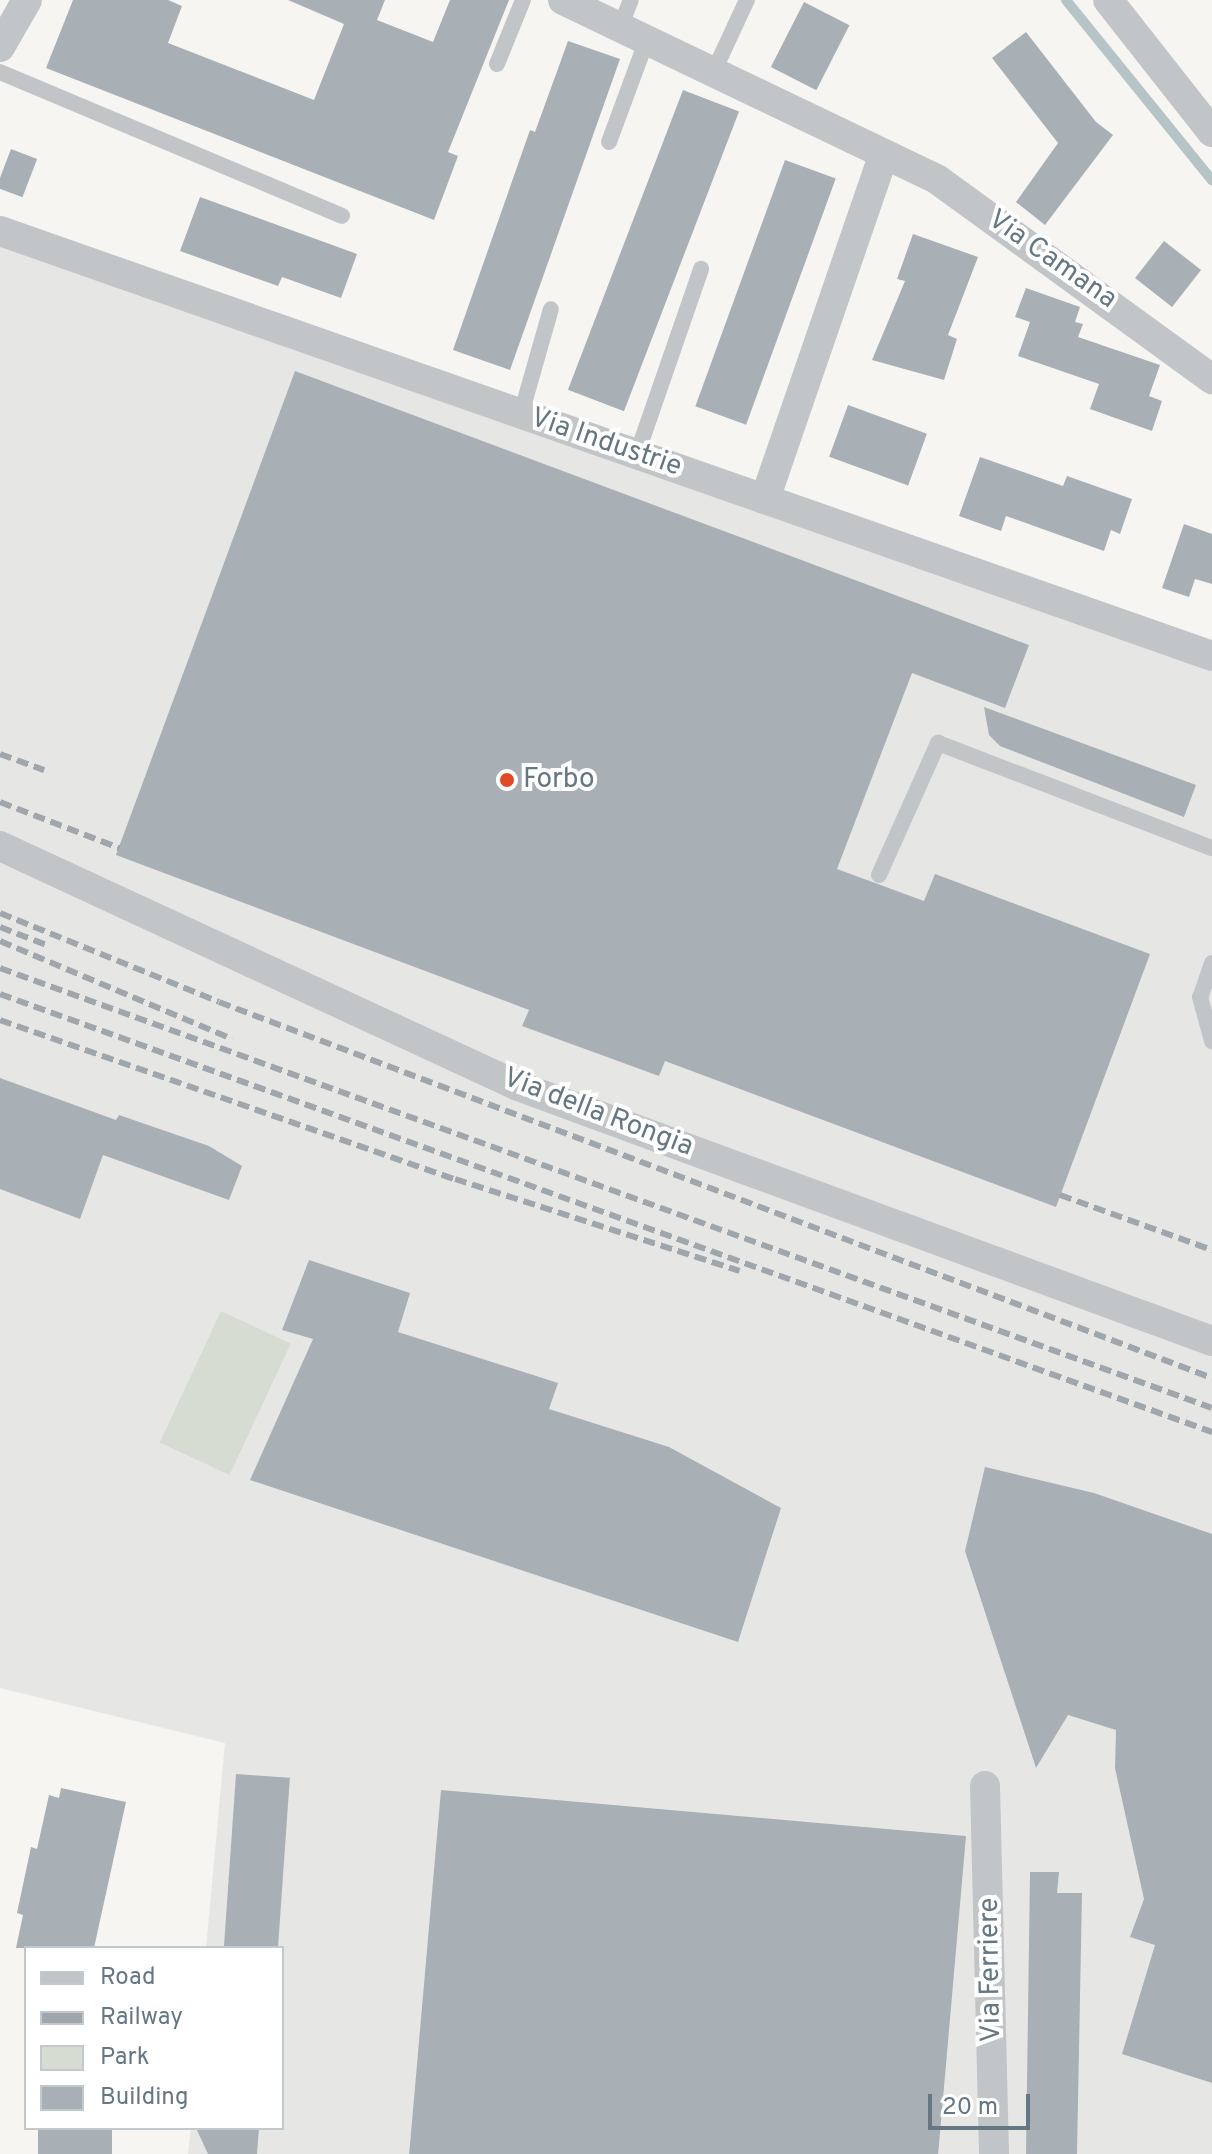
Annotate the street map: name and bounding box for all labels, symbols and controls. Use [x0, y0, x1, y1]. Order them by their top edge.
street label: Via Camana [981, 203, 1123, 317]
street label: Via Industrie [526, 401, 686, 485]
place label: Forbo [523, 763, 595, 797]
marker: Forbo [498, 771, 516, 789]
street label: Via della Rongia [498, 1061, 698, 1165]
street label: Via Ferriere [973, 1897, 1009, 2043]
legend [24, 1946, 284, 2130]
text: Road [100, 1963, 156, 1993]
text: Railway [100, 2003, 183, 2033]
text: Park [100, 2043, 150, 2073]
scale bar [932, 2078, 1034, 2128]
text: Building [100, 2083, 189, 2113]
text: 20 m [942, 2093, 998, 2123]

